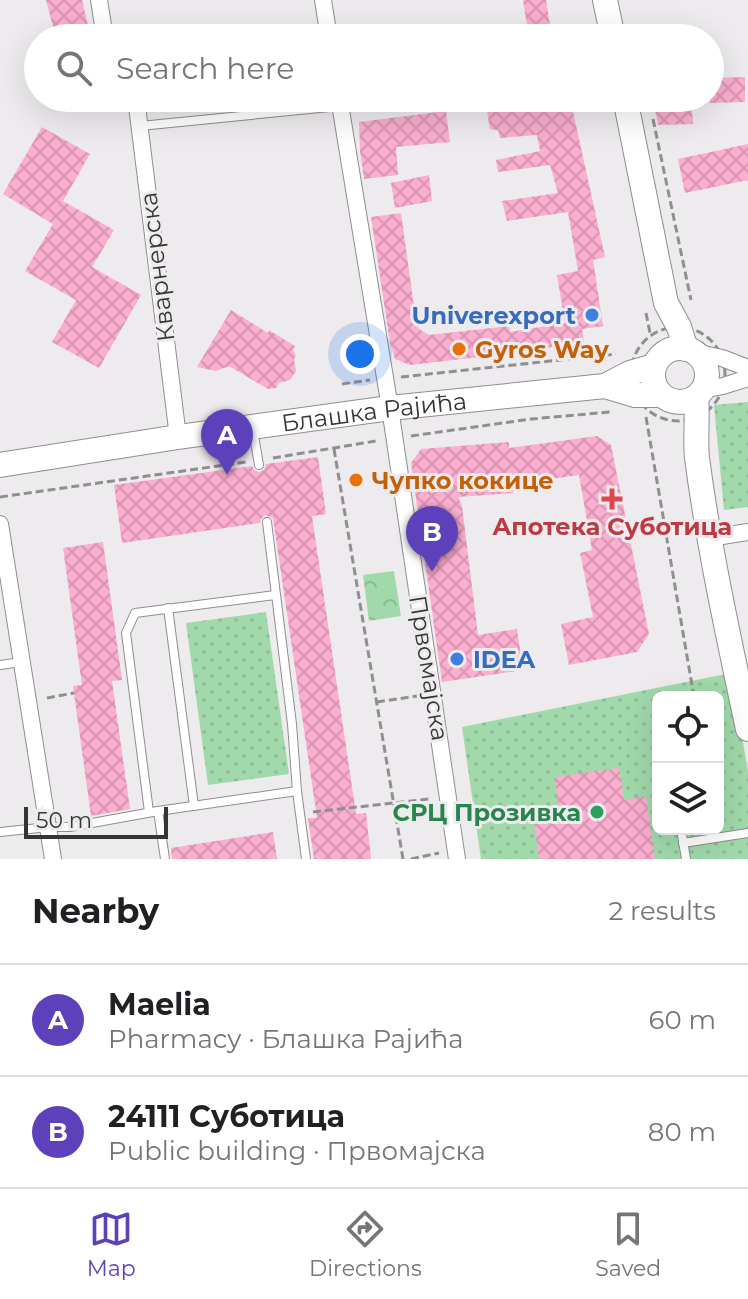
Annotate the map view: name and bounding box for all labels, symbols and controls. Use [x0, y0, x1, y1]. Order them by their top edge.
search box [24, 24, 724, 112]
icon: search [52, 46, 96, 90]
text: Search here [116, 50, 294, 87]
street label: Кварнерска [133, 191, 181, 343]
place label: Univerexport [412, 301, 577, 330]
marker: Univerexport [583, 306, 601, 324]
your location [340, 334, 380, 374]
place label: Gyros Way [475, 335, 609, 364]
marker: Gyros Way [450, 340, 468, 358]
street label: Блашка Рајића [280, 386, 468, 437]
pin: A [201, 409, 253, 475]
place label: Чупко кокице [372, 466, 554, 495]
marker: Чупко кокице [347, 471, 365, 489]
marker: Апотека Суботица [603, 490, 621, 508]
pin: B [406, 506, 458, 572]
place label: Апотека Суботица [492, 512, 732, 541]
street label: Првомајска [403, 593, 455, 743]
place label: IDEA [473, 645, 536, 674]
marker: IDEA [448, 650, 466, 668]
map controls [652, 691, 724, 835]
button: locate [652, 691, 724, 763]
button: layers [652, 763, 724, 835]
place label: СРЦ Прозивка [393, 798, 581, 827]
scale bar [24, 803, 168, 839]
marker: СРЦ Прозивка [588, 803, 606, 821]
text: 50 m [36, 807, 92, 834]
text: Nearby [32, 890, 159, 932]
text: 2 results [608, 895, 716, 927]
text: Maelia [108, 986, 211, 1023]
text: A [48, 1004, 68, 1036]
text: 60 m [649, 1004, 716, 1036]
text: Pharmacy · Блашка Рајића [108, 1023, 463, 1055]
text: 24111 Суботица [108, 1098, 345, 1135]
text: B [48, 1116, 68, 1148]
text: 80 m [648, 1116, 716, 1148]
text: Public building · Првомајска [108, 1135, 486, 1167]
tab: Map [87, 1207, 136, 1282]
tab: Directions [309, 1207, 422, 1282]
tab: Saved [595, 1207, 661, 1282]

